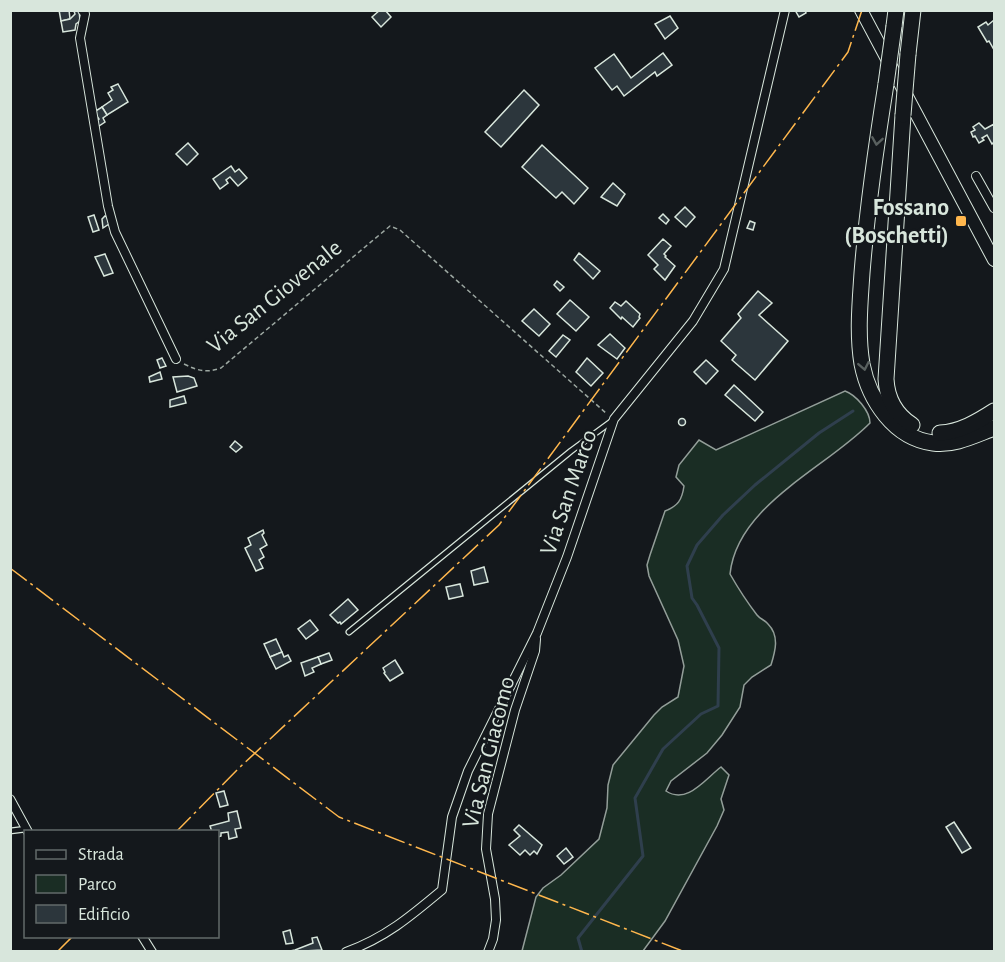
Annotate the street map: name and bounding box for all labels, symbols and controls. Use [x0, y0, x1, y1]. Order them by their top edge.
one-way arrow [872, 137, 884, 146]
place label: Fossano (Boschetti) [844, 196, 949, 248]
marker: Fossano (Boschetti) [954, 214, 968, 228]
street label: Via San Giovenale [203, 235, 346, 358]
one-way arrow [857, 361, 870, 371]
street label: Via San Marco [536, 427, 602, 558]
street label: Via San Giacomo [459, 674, 519, 831]
legend [24, 830, 219, 938]
text: Strada [78, 846, 124, 864]
text: Parco [78, 876, 117, 894]
text: Edificio [78, 906, 130, 924]

